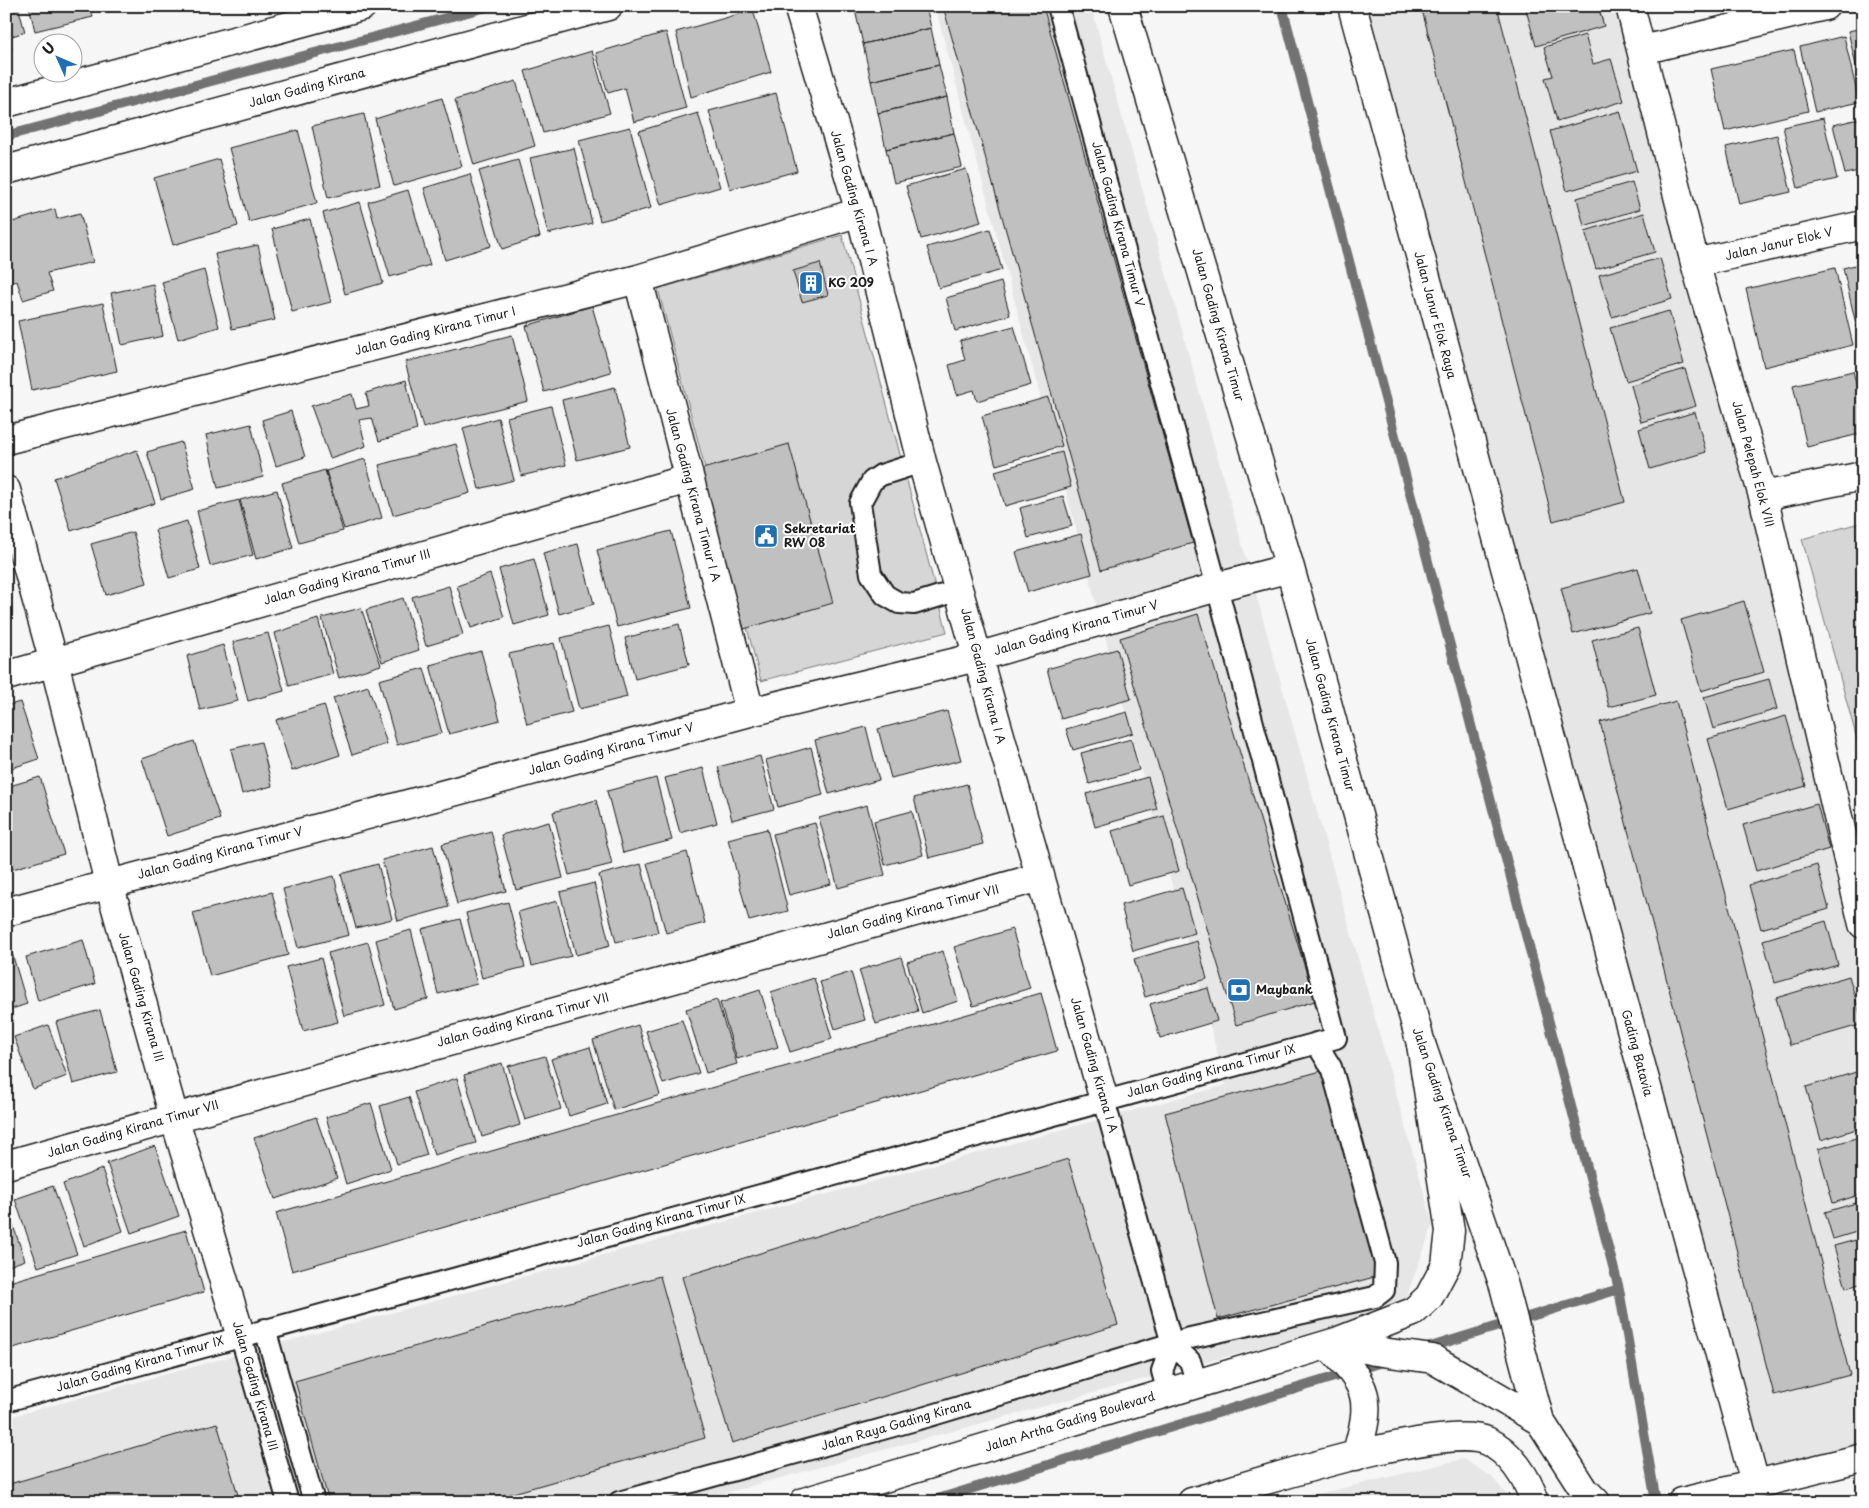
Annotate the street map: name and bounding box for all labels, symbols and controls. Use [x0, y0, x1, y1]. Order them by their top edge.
north arrow [32, 32, 82, 82]
text: U [37, 37, 60, 60]
street label: Jalan Gading Kirana [247, 63, 367, 111]
street label: Jalan Gading Kirana I A [827, 128, 883, 268]
street label: Jalan Gading Kirana Timur V [1088, 139, 1150, 308]
street label: Jalan Janur Elok V [1723, 222, 1835, 264]
street label: Jalan Gading Kirana Timur [1188, 246, 1250, 404]
street label: Jalan Janur Elok Raya [1410, 249, 1462, 381]
building icon: KG 209 [798, 270, 824, 296]
place label: KG 209 [828, 273, 874, 291]
street label: Jalan Gading Kirana Timur I [352, 301, 517, 359]
street label: Jalan Pelepah Elok VIII [1728, 399, 1779, 529]
street label: Jalan Gading Kirana Timur I A [662, 406, 726, 583]
place label: Sekretariat RW 08 [784, 519, 856, 551]
public building icon: Sekretariat RW 08 [753, 523, 779, 549]
street label: Jalan Gading Kirana Timur III [261, 544, 432, 609]
street label: Jalan Gading Kirana Timur V [991, 595, 1160, 659]
street label: Jalan Gading Kirana I A [957, 606, 1011, 746]
street label: Jalan Gading Kirana Timur [1302, 636, 1360, 794]
street label: Jalan Gading Kirana Timur V [526, 717, 695, 779]
street label: Jalan Gading Kirana Timur V [135, 821, 304, 883]
street label: Jalan Gading Kirana Timur VII [825, 879, 1001, 943]
street label: Jalan Gading Kirana III [115, 930, 169, 1064]
bank icon: Maybank [1226, 977, 1252, 1003]
place label: Maybank [1256, 980, 1313, 998]
street label: Jalan Gading Kirana Timur VII [435, 987, 611, 1051]
street label: Jalan Gading Kirana I A [1067, 995, 1123, 1135]
street label: Gading Batavia [1618, 1007, 1658, 1099]
street label: Jalan Gading Kirana Timur [1409, 1025, 1477, 1181]
street label: Jalan Gading Kirana Timur IX [1124, 1039, 1297, 1101]
street label: Jalan Gading Kirana Timur VII [45, 1095, 221, 1161]
street label: Jalan Gading Kirana Timur IX [574, 1189, 747, 1251]
street label: Jalan Gading Kirana III [229, 1319, 283, 1453]
street label: Jalan Gading Kirana Timur IX [54, 1330, 226, 1396]
street label: Jalan Artha Gading Boulevard [982, 1386, 1158, 1456]
street label: Jalan Raya Gading Kirana [819, 1394, 973, 1454]

